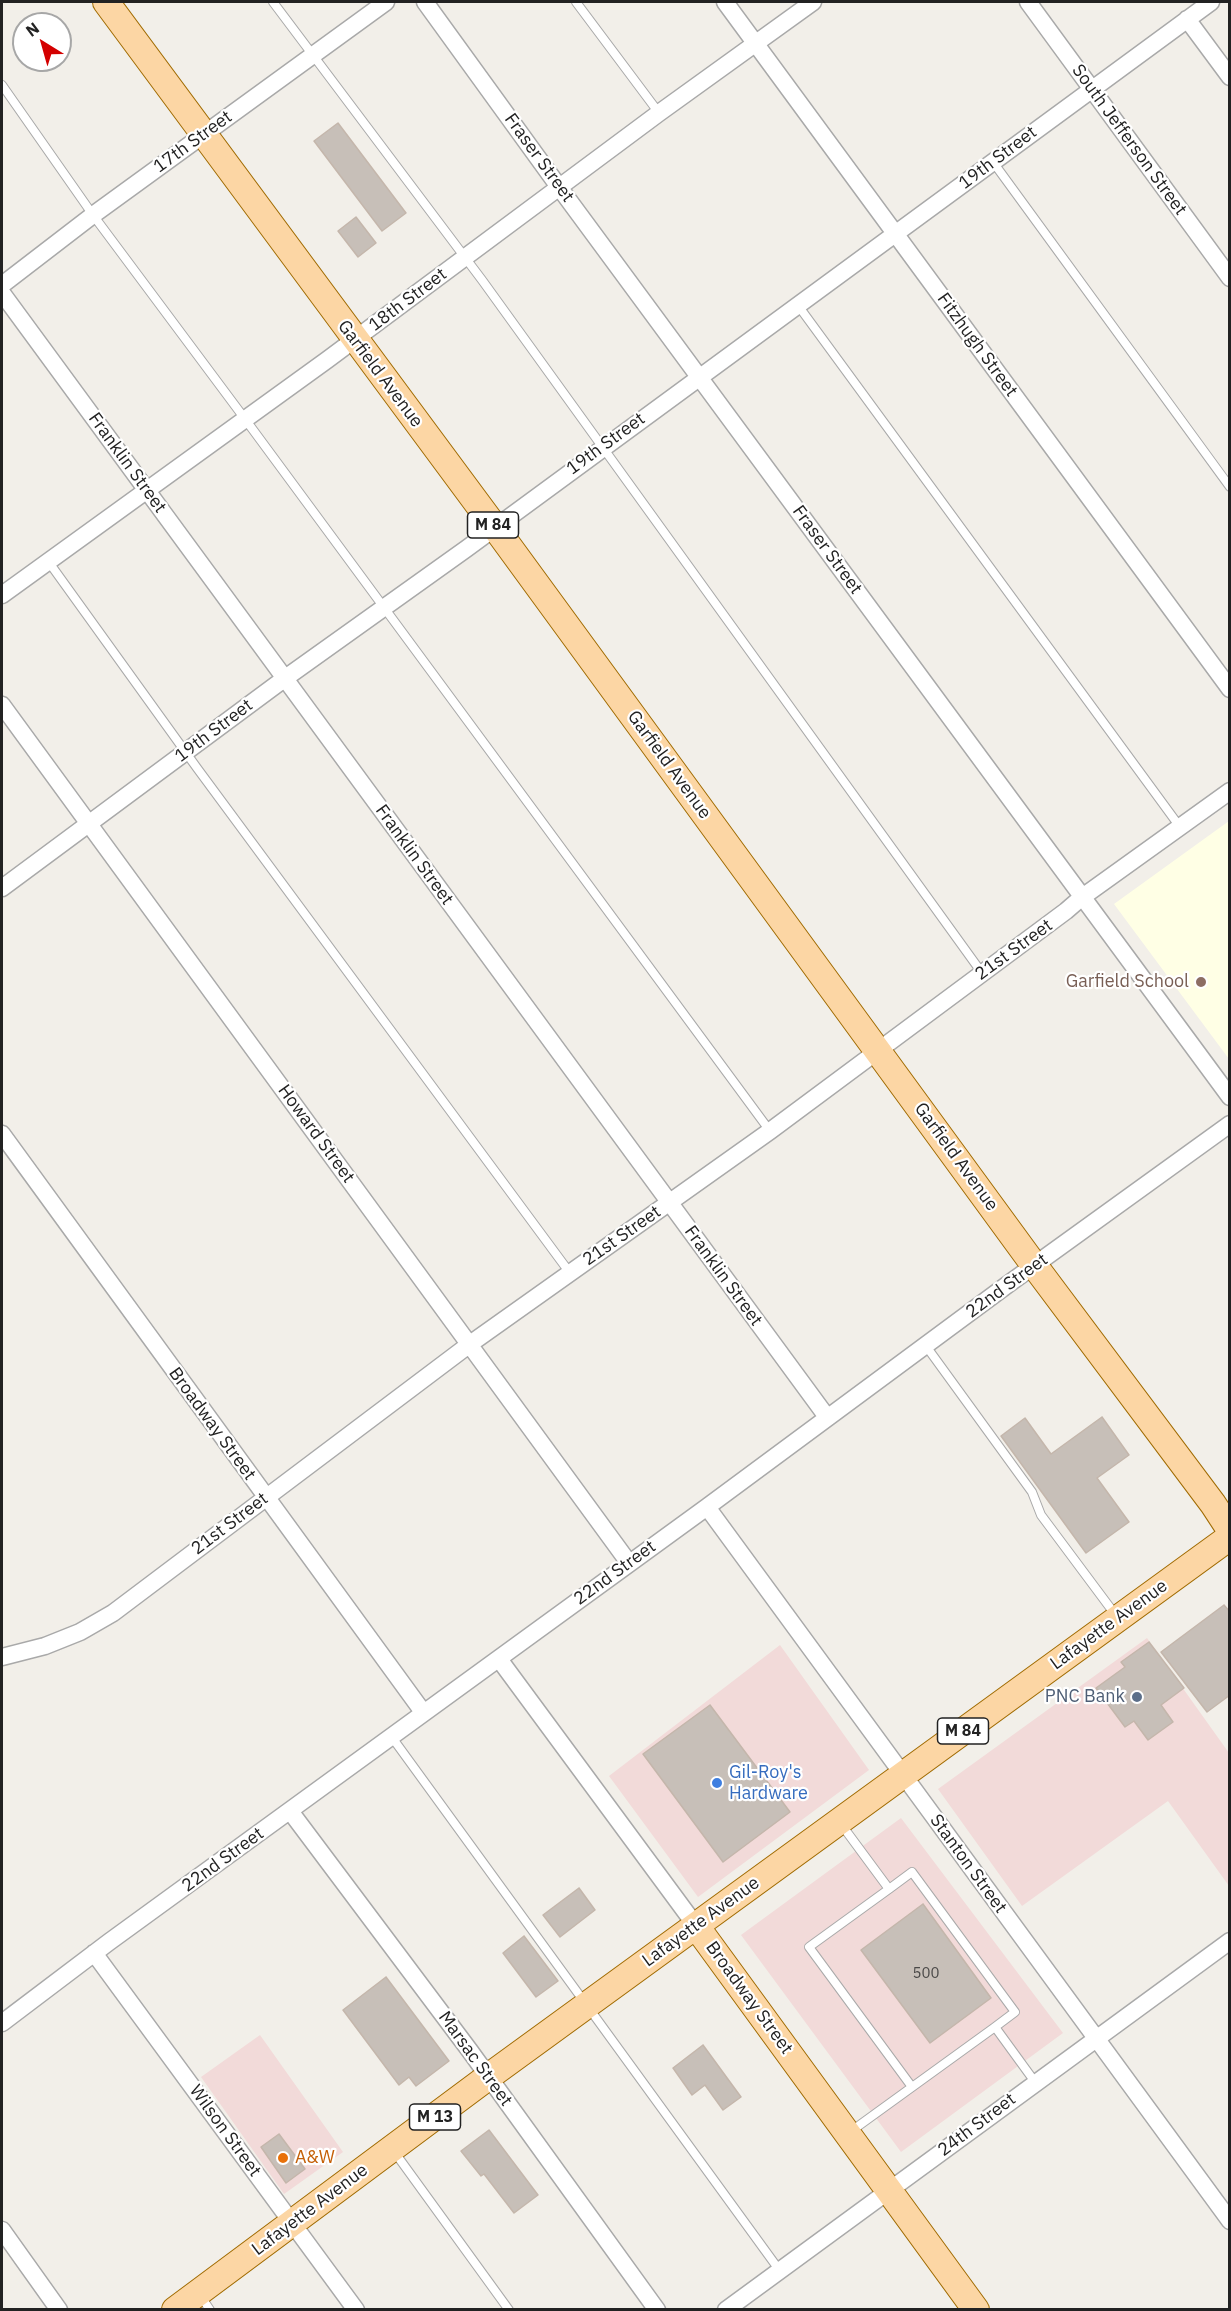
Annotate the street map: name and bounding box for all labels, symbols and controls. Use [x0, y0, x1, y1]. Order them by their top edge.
north arrow [12, 12, 72, 72]
text: N [22, 18, 43, 41]
street label: South Jefferson Street [1067, 60, 1191, 220]
street label: 17th Street [150, 106, 236, 178]
street label: Fraser Street [499, 109, 579, 207]
street label: 19th Street [955, 122, 1041, 194]
street label: 18th Street [365, 264, 451, 336]
street label: Fitzhugh Street [932, 289, 1022, 401]
street label: Garfield Avenue [333, 316, 427, 432]
street label: 19th Street [563, 408, 649, 480]
street label: Franklin Street [83, 409, 171, 517]
street label: Fraser Street [787, 501, 867, 599]
road number: M 84 [468, 512, 518, 538]
street label: 19th Street [171, 695, 257, 767]
street label: Garfield Avenue [622, 707, 716, 823]
street label: Franklin Street [370, 801, 458, 909]
street label: 21st Street [971, 915, 1057, 985]
place label: Garfield School [1066, 971, 1189, 993]
marker: Garfield School [1194, 975, 1208, 989]
street label: Howard Street [273, 1081, 359, 1187]
street label: Garfield Avenue [909, 1099, 1003, 1215]
street label: 21st Street [579, 1201, 665, 1271]
street label: Franklin Street [679, 1222, 767, 1330]
street label: 22nd Street [962, 1249, 1052, 1323]
street label: Broadway Street [164, 1363, 260, 1485]
street label: 21st Street [187, 1488, 273, 1560]
street label: 22nd Street [570, 1536, 660, 1610]
street label: Lafayette Avenue [1046, 1575, 1172, 1675]
place label: PNC Bank [1045, 1686, 1125, 1708]
marker: PNC Bank [1130, 1690, 1144, 1704]
road number: M 84 [938, 1718, 988, 1744]
place label: Gil-Roy's Hardware [729, 1762, 808, 1804]
marker: Gil-Roy's Hardware [710, 1776, 724, 1790]
street label: Stanton Street [925, 1810, 1011, 1918]
street label: 22nd Street [178, 1823, 268, 1897]
street label: Lafayette Avenue [638, 1872, 764, 1972]
street label: Broadway Street [701, 1937, 797, 2059]
house number: 500 [913, 1965, 939, 1983]
street label: Marsac Street [433, 2007, 517, 2111]
street label: Wilson Street [184, 2081, 266, 2181]
street label: 24th Street [934, 2089, 1020, 2161]
road number: M 13 [410, 2104, 460, 2130]
place label: A&W [295, 2147, 335, 2169]
marker: A&W [276, 2151, 290, 2165]
street label: Lafayette Avenue [248, 2159, 372, 2261]

